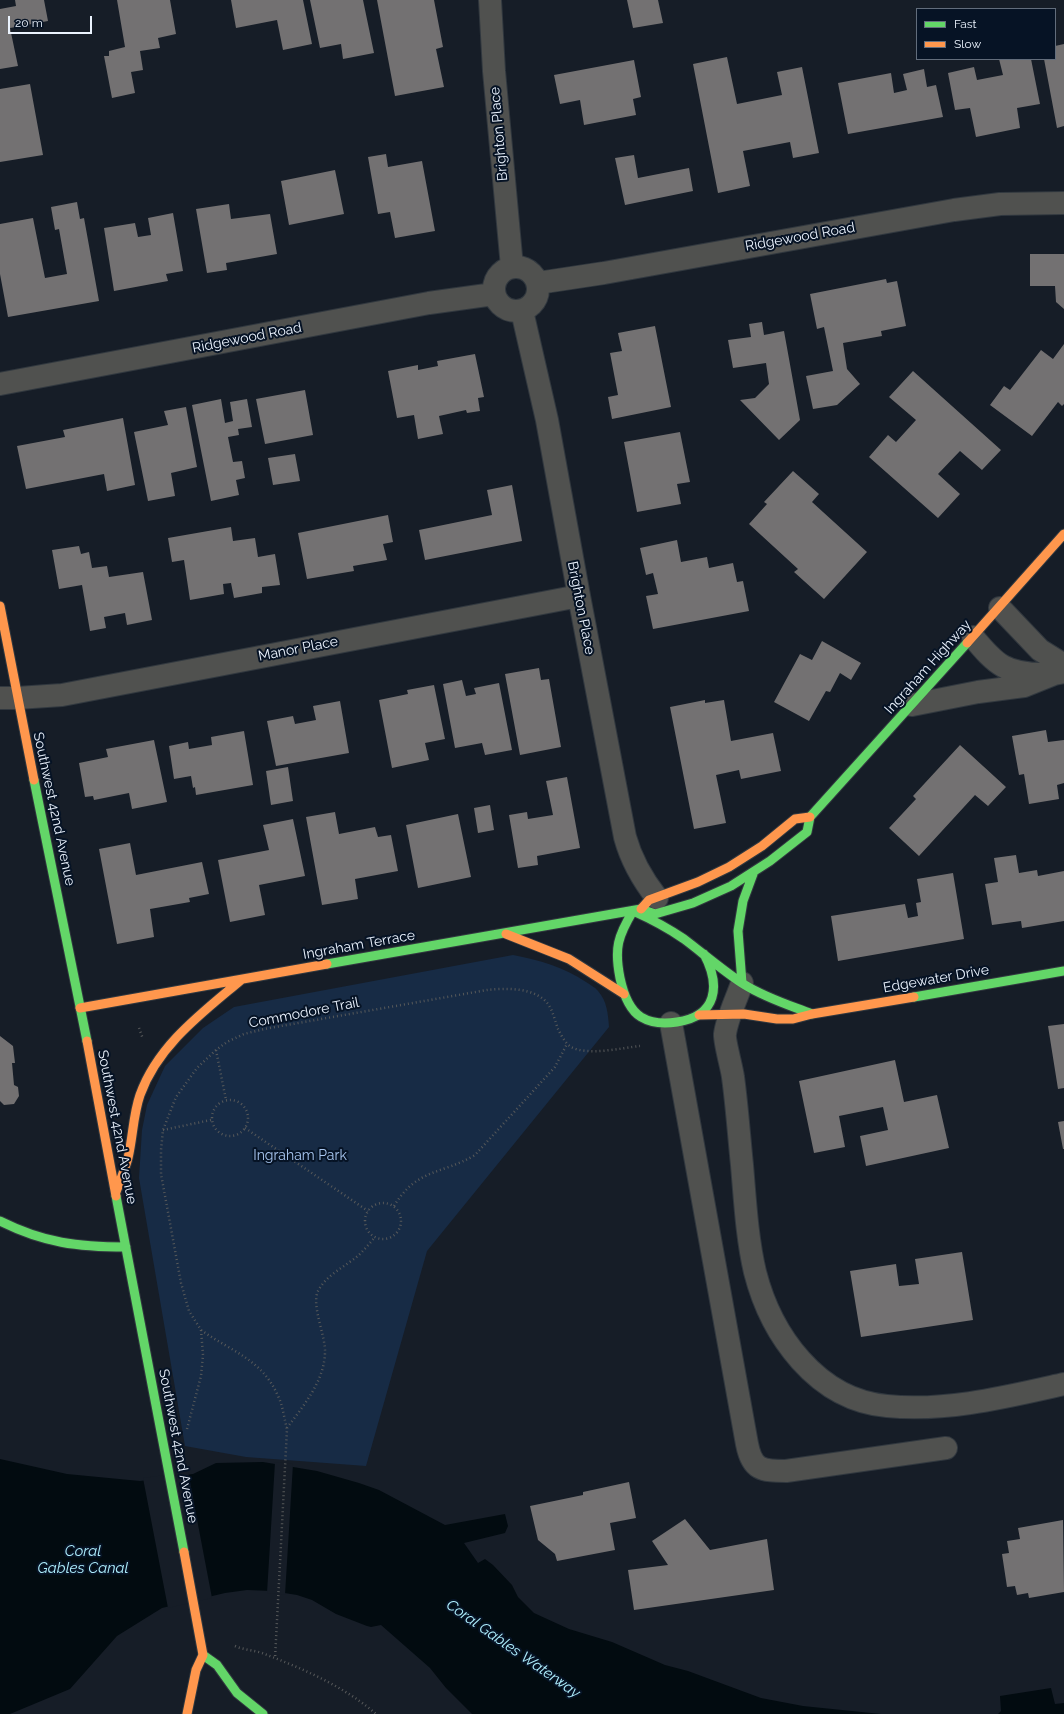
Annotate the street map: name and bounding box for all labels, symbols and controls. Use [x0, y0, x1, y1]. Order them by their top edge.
scale bar [10, 8, 94, 34]
legend [916, 8, 1056, 60]
text: 20 m [15, 16, 43, 30]
text: Fast [954, 17, 977, 31]
text: Slow [954, 37, 981, 51]
street label: Brighton Place [487, 86, 511, 182]
street label: Ridgewood Road [744, 219, 856, 255]
street label: Ridgewood Road [191, 319, 303, 357]
street label: Brighton Place [564, 560, 598, 656]
street label: Ingraham Highway [881, 616, 975, 718]
street label: Manor Place [257, 633, 339, 665]
street label: Southwest 42nd Avenue [29, 731, 79, 887]
street label: Ingraham Terrace [302, 927, 416, 963]
street label: Edgewater Drive [882, 961, 990, 997]
street label: Commodore Trail [247, 994, 361, 1032]
street label: Southwest 42nd Avenue [94, 1048, 140, 1206]
park label: Ingraham Park [253, 1148, 347, 1164]
street label: Southwest 42nd Avenue [155, 1367, 201, 1525]
water label: Coral Gables Canal [38, 1542, 128, 1577]
water label: Coral Gables Waterway [443, 1596, 583, 1702]

